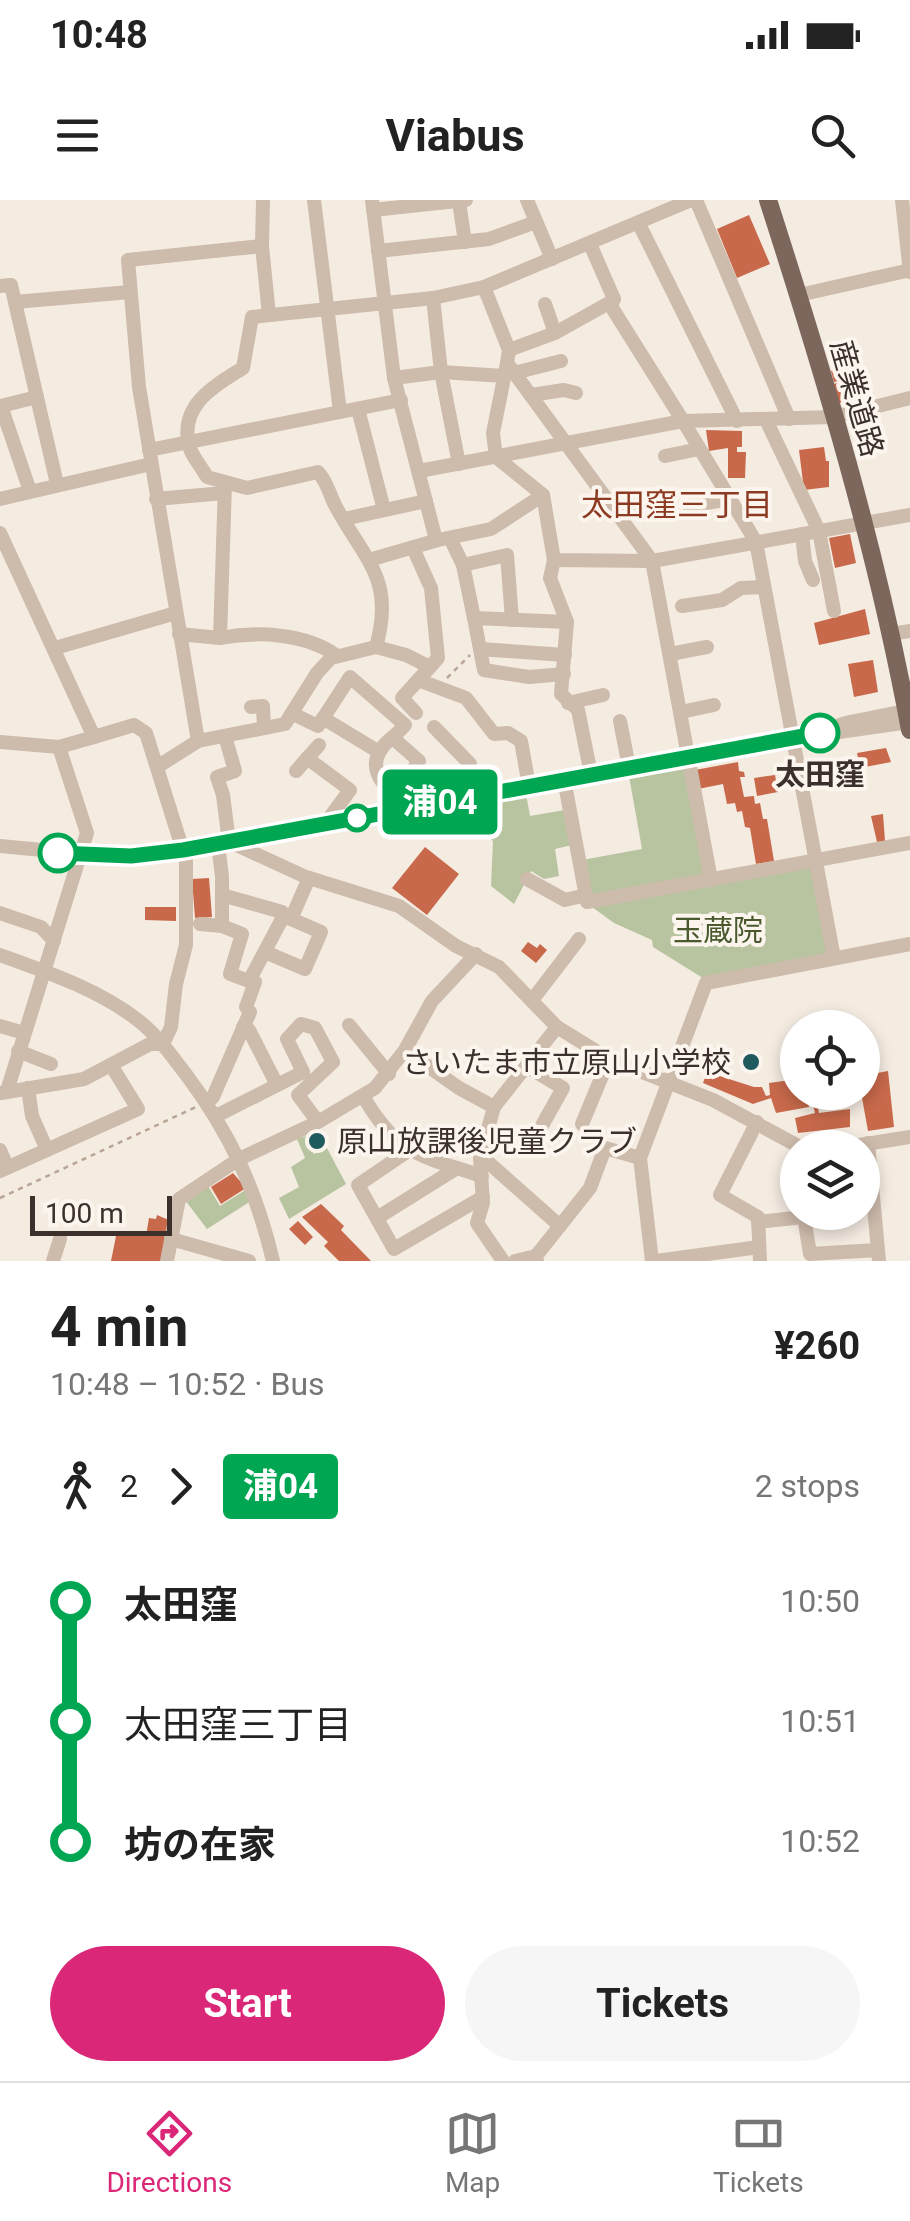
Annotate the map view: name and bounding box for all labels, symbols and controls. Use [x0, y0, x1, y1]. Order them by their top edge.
text: 10:48 [50, 13, 148, 57]
icon: menu [50, 108, 105, 163]
icon: search [805, 108, 860, 163]
text: Viabus [385, 109, 525, 162]
street label: 産業道路 [824, 336, 890, 460]
district label: 太田窪三丁目 [581, 486, 773, 524]
marker: 太田窪 [801, 714, 839, 752]
place label: 太田窪 [775, 757, 865, 792]
line badge: 浦04 [382, 770, 498, 834]
text: 浦04 [402, 782, 478, 823]
unlabelled marker [344, 805, 370, 831]
unlabelled marker [39, 834, 77, 872]
park label: 玉蔵院 [673, 913, 763, 948]
map controls [780, 1010, 880, 1230]
button: locate [780, 1010, 880, 1110]
place label: さいたま市立原山小学校 [402, 1045, 731, 1080]
marker: さいたま市立原山小学校 [740, 1051, 762, 1073]
place label: 原山放課後児童クラブ [337, 1124, 637, 1159]
marker: 原山放課後児童クラブ [306, 1130, 328, 1152]
button: layers [780, 1130, 880, 1230]
scale bar [30, 1191, 172, 1236]
text: 100 m [45, 1197, 124, 1230]
text: 4 min [50, 1295, 188, 1359]
text: ¥260 [774, 1324, 860, 1368]
text: 10:48 – 10:52 · Bus [50, 1365, 325, 1403]
icon: walk [50, 1459, 105, 1514]
icon: forward [153, 1459, 208, 1514]
text: 浦04 [243, 1466, 318, 1507]
text: 2 [120, 1467, 138, 1505]
text: 2 stops [755, 1467, 860, 1505]
text: 10:50 [780, 1582, 860, 1620]
text: 太田窪 [124, 1583, 238, 1627]
text: 10:51 [780, 1702, 860, 1740]
text: 太田窪三丁目 [124, 1703, 352, 1747]
text: 10:52 [780, 1822, 860, 1860]
text: 坊の在家 [124, 1823, 276, 1867]
button: Start [50, 1946, 445, 2061]
button: Tickets [465, 1946, 860, 2061]
tab: Directions [106, 2106, 232, 2199]
tab: Map [445, 2106, 500, 2199]
tab: Tickets [713, 2106, 804, 2199]

